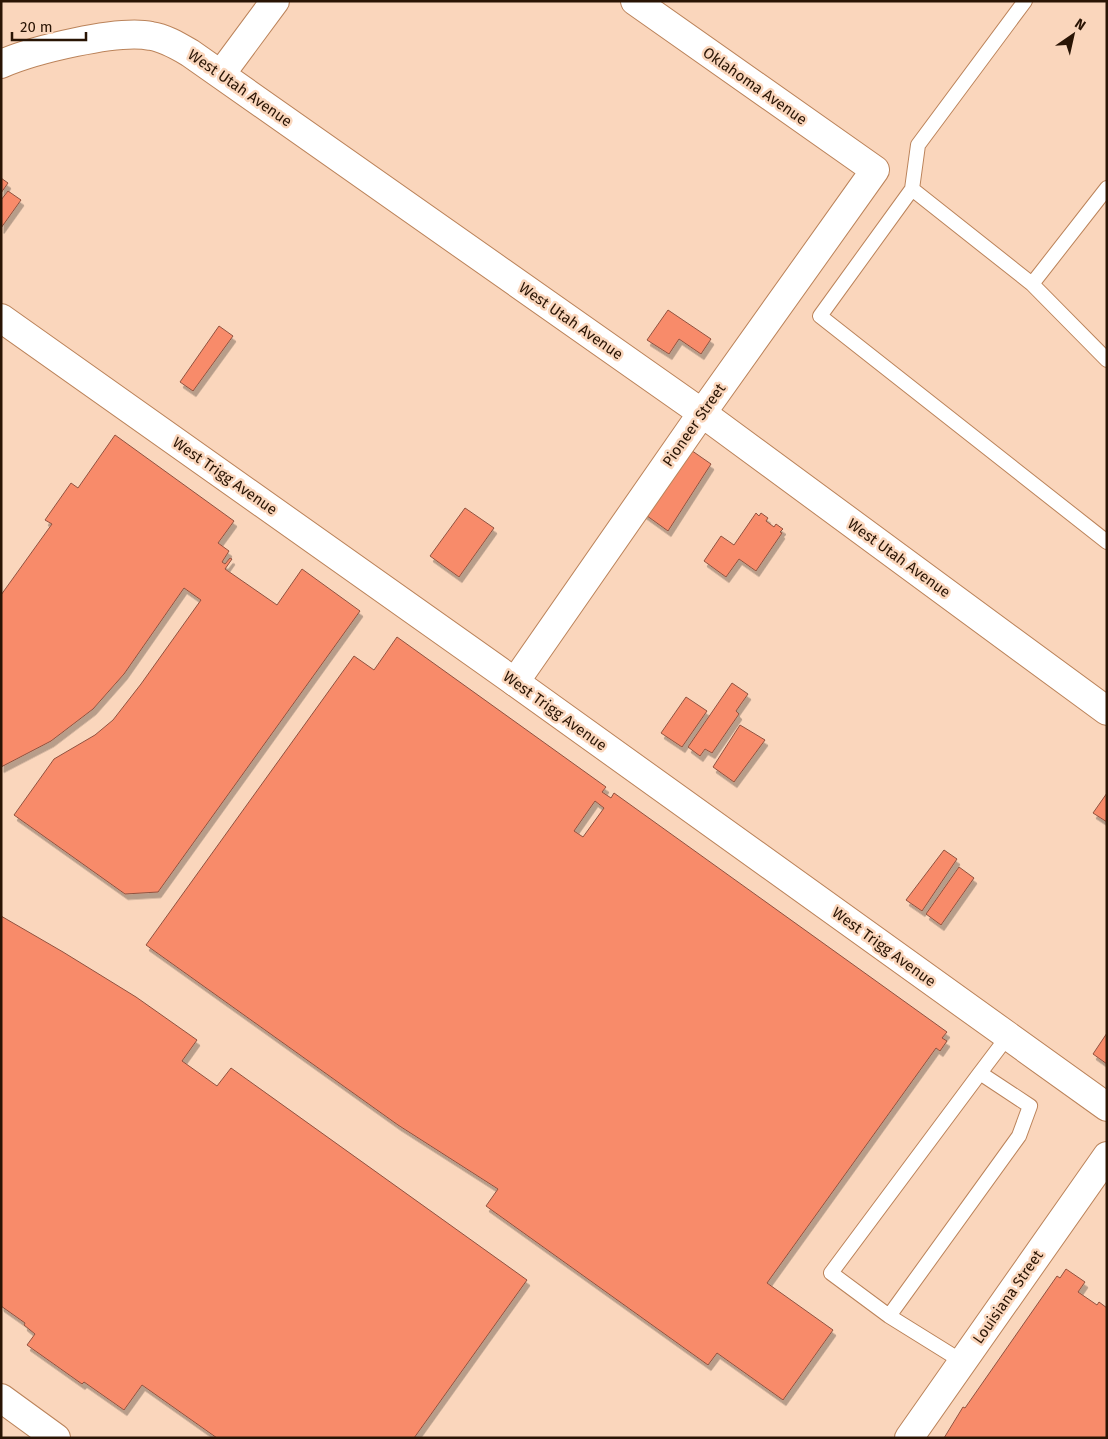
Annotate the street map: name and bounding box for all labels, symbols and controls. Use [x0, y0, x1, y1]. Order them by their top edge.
scale bar [12, 10, 86, 42]
north arrow [1048, 10, 1098, 60]
text: N [1071, 15, 1089, 34]
text: 20 m [20, 18, 53, 36]
street label: Oklahoma Avenue [700, 43, 810, 129]
street label: West Utah Avenue [185, 45, 295, 131]
street label: West Utah Avenue [516, 278, 626, 364]
street label: Pioneer Street [659, 380, 730, 470]
street label: West Trigg Avenue [169, 433, 281, 519]
street label: West Utah Avenue [844, 515, 954, 601]
street label: West Trigg Avenue [500, 667, 610, 755]
street label: West Trigg Avenue [829, 903, 939, 991]
street label: Louisiana Street [969, 1246, 1047, 1347]

